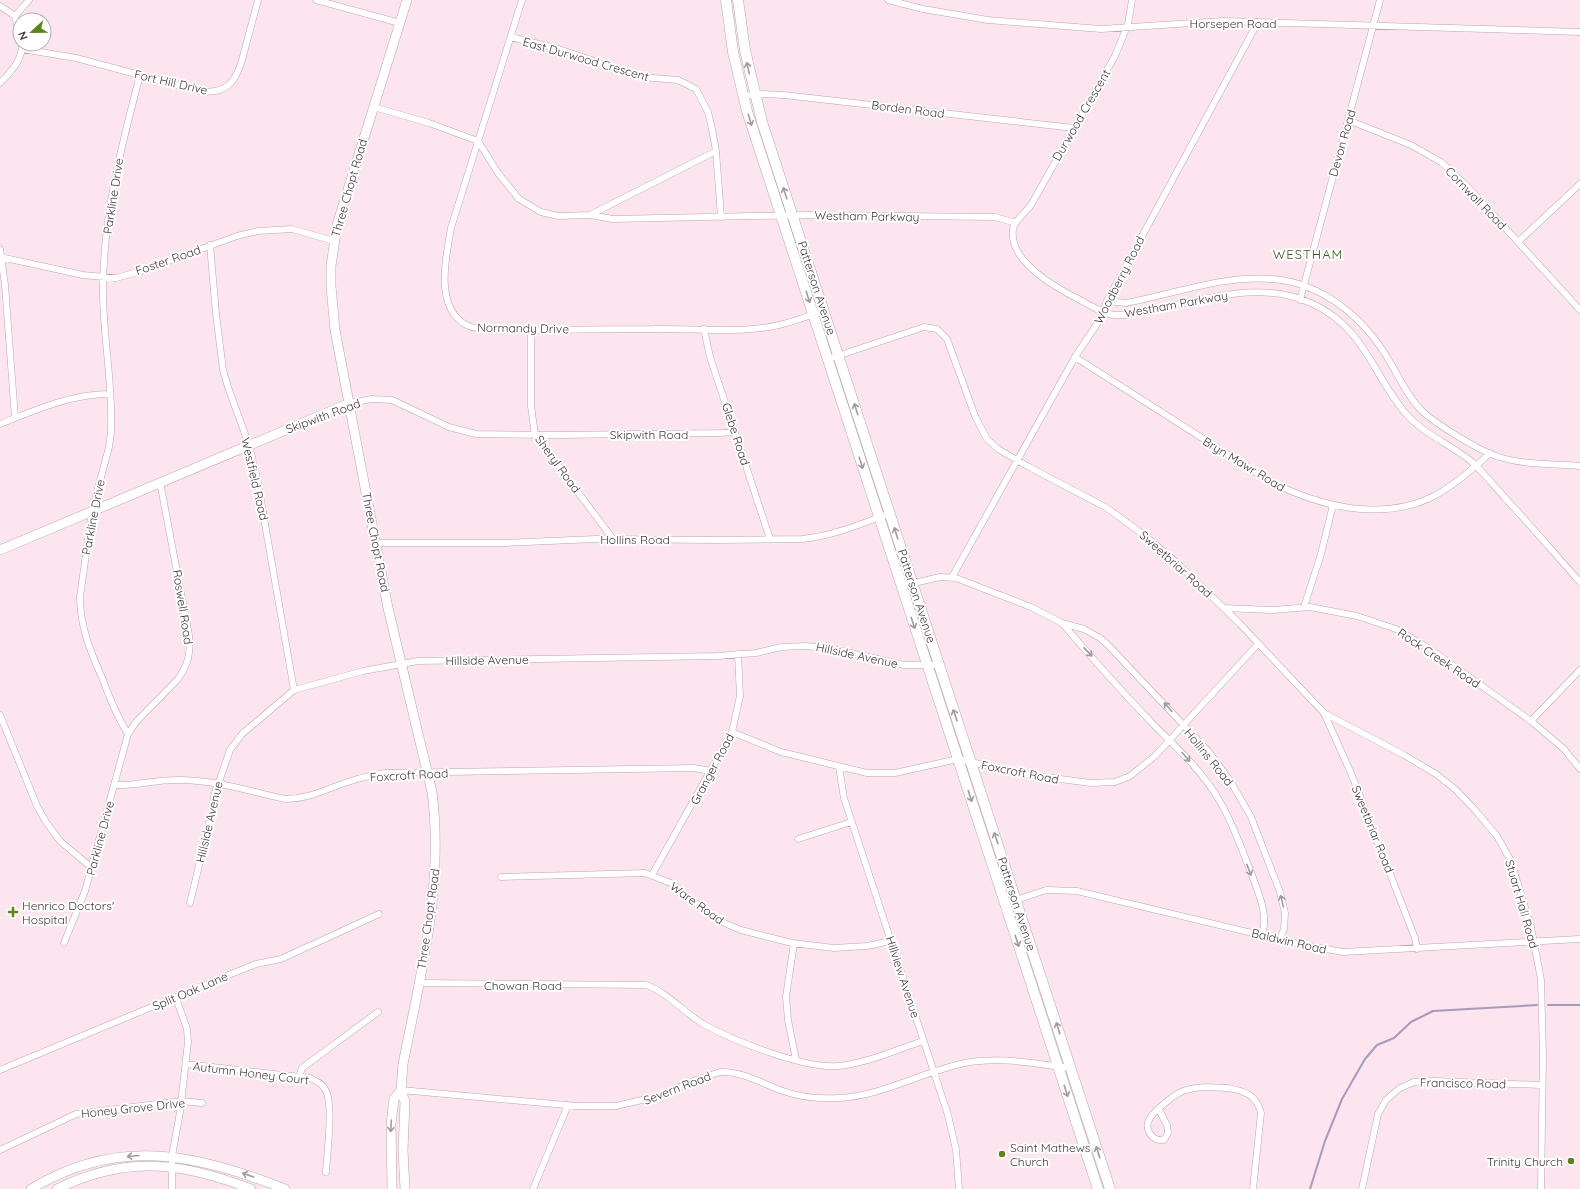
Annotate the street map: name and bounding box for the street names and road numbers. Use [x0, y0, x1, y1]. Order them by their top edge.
street label: Horsepen Road [1190, 16, 1276, 31]
street label: East Durwood Crescent [521, 34, 651, 84]
street label: Fort Hill Drive [133, 66, 209, 98]
street label: Durwood Crescent [1049, 66, 1113, 164]
street label: Borden Road [871, 97, 945, 121]
street label: Devon Road [1325, 108, 1359, 178]
street label: Three Chopt Road [328, 137, 370, 239]
street label: Parkline Drive [100, 157, 126, 235]
street label: Cornwall Road [1442, 163, 1510, 233]
street label: Westham Parkway [814, 208, 920, 224]
street label: Woodberry Road [1090, 234, 1148, 326]
street label: Patterson Avenue [795, 239, 839, 337]
street label: Foster Road [133, 242, 203, 278]
street label: Westham Parkway [1123, 288, 1229, 320]
street label: Normandy Drive [477, 320, 569, 336]
street label: Skipwith Road [284, 396, 362, 436]
street label: Glebe Road [719, 401, 753, 467]
street label: Skipwith Road [610, 427, 688, 442]
street label: Sheryl Road [532, 432, 584, 496]
street label: Bryn Mawr Road [1200, 434, 1288, 494]
street label: Westfield Road [238, 436, 272, 522]
street label: Parkline Drive [78, 478, 108, 556]
street label: Three Chopt Road [359, 491, 393, 593]
street label: Sweetbriar Road [1137, 527, 1215, 601]
street label: Hollins Road [600, 532, 670, 547]
street label: Patterson Avenue [895, 547, 939, 645]
street label: Roswell Road [170, 569, 196, 645]
street label: Rock Creek Road [1395, 625, 1483, 691]
street label: Hillside Avenue [815, 639, 900, 671]
street label: Hillside Avenue [445, 652, 529, 668]
street label: Hollins Road [1181, 725, 1237, 789]
street label: Granger Road [687, 731, 737, 807]
street label: Foxcroft Road [980, 757, 1060, 787]
street label: Foxcroft Road [369, 765, 449, 785]
street label: Hillside Avenue [192, 780, 226, 864]
street label: Sweetbriar Road [1349, 783, 1397, 875]
street label: Parkline Drive [83, 799, 117, 877]
street label: Patterson Avenue [995, 855, 1039, 953]
street label: Stuart Hall Road [1502, 858, 1542, 950]
street label: Three Chopt Road [414, 868, 442, 970]
street label: Ware Road [667, 878, 727, 928]
street label: Baldwin Road [1250, 925, 1328, 957]
street label: Hillview Avenue [883, 934, 923, 1020]
street label: Split Oak Lane [150, 968, 230, 1014]
street label: Chowan Road [484, 978, 562, 993]
street label: Autumn Honey Court [192, 1058, 310, 1088]
street label: Severn Road [641, 1068, 713, 1108]
street label: Francisco Road [1420, 1075, 1506, 1091]
street label: Honey Grove Drive [80, 1095, 186, 1121]

